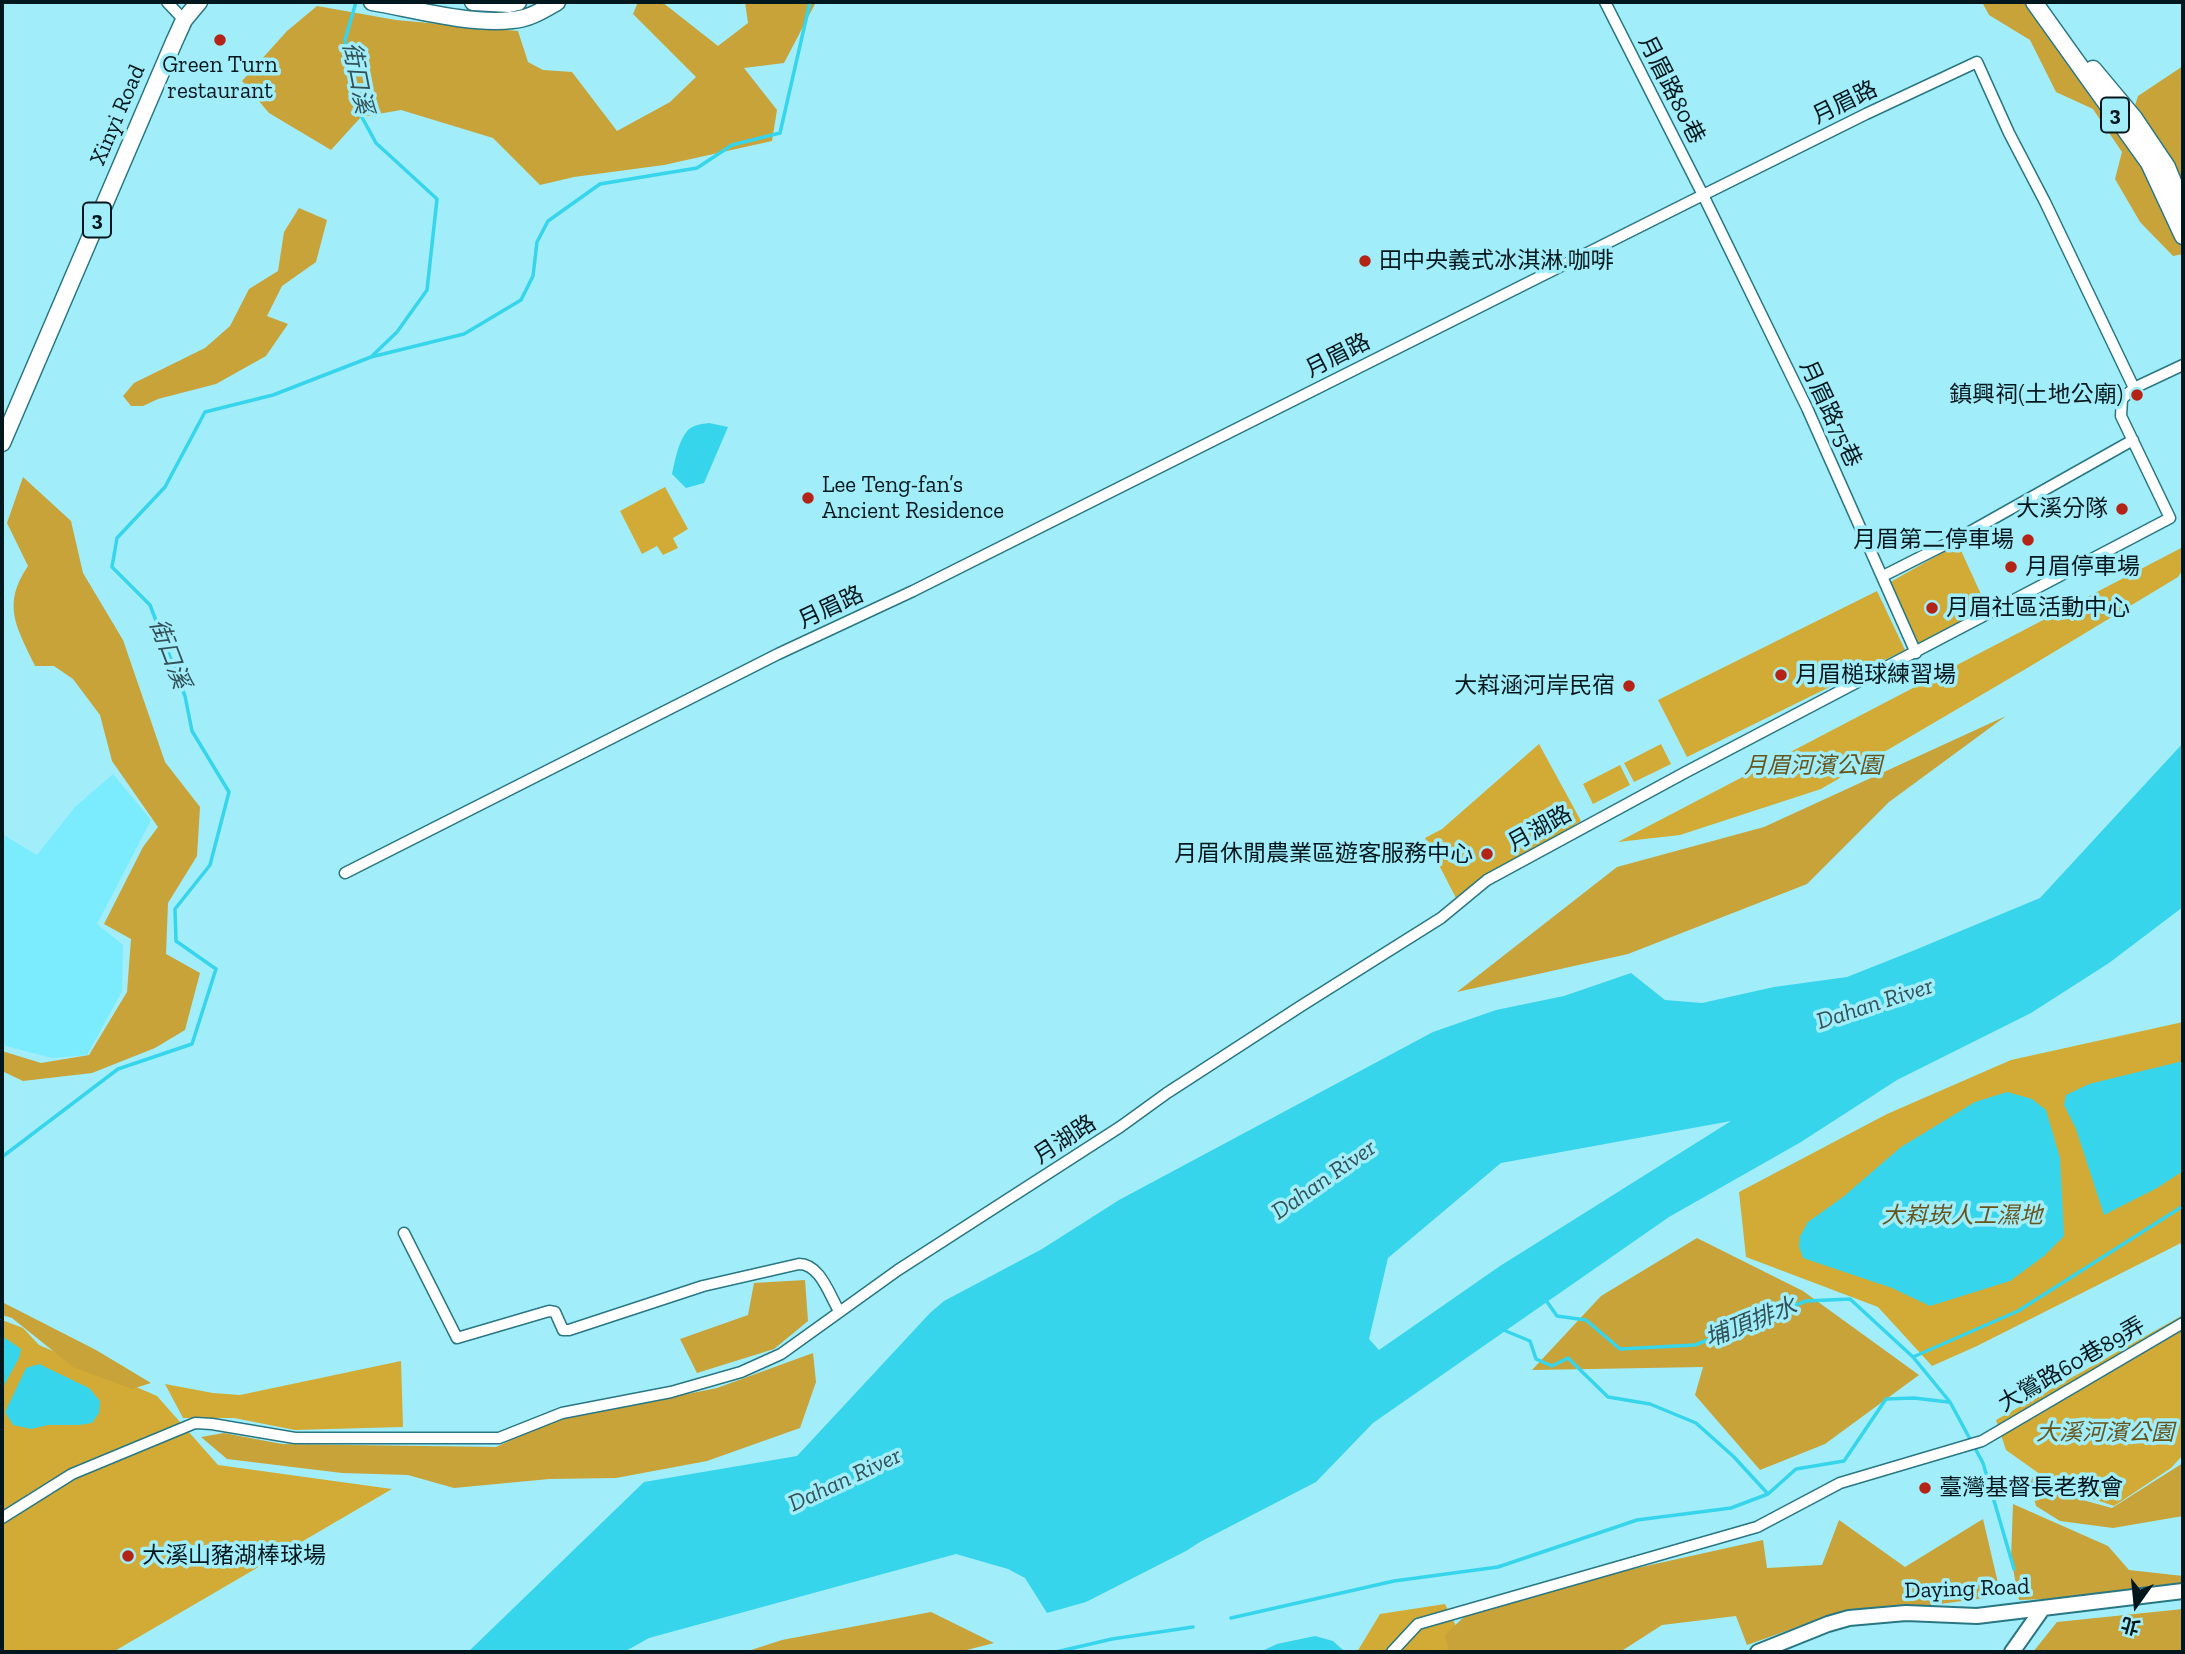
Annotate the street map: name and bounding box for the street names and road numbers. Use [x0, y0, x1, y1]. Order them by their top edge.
street label: 月眉路80巷 [1632, 31, 1710, 149]
street label: Xinyi Road [84, 61, 152, 169]
street label: 月眉路 [1808, 75, 1882, 131]
road number: 3 [2101, 97, 2129, 132]
road number: 3 [83, 202, 111, 238]
street label: 月眉路 [1301, 328, 1375, 384]
street label: 月眉路75巷 [1793, 356, 1867, 472]
street label: 月眉路 [794, 581, 868, 635]
street label: 月湖路 [1503, 800, 1577, 858]
street label: 月湖路 [1029, 1110, 1101, 1170]
street label: 大鶯路60巷89弄 [1994, 1312, 2150, 1418]
street label: Daying Road [1904, 1573, 2030, 1605]

